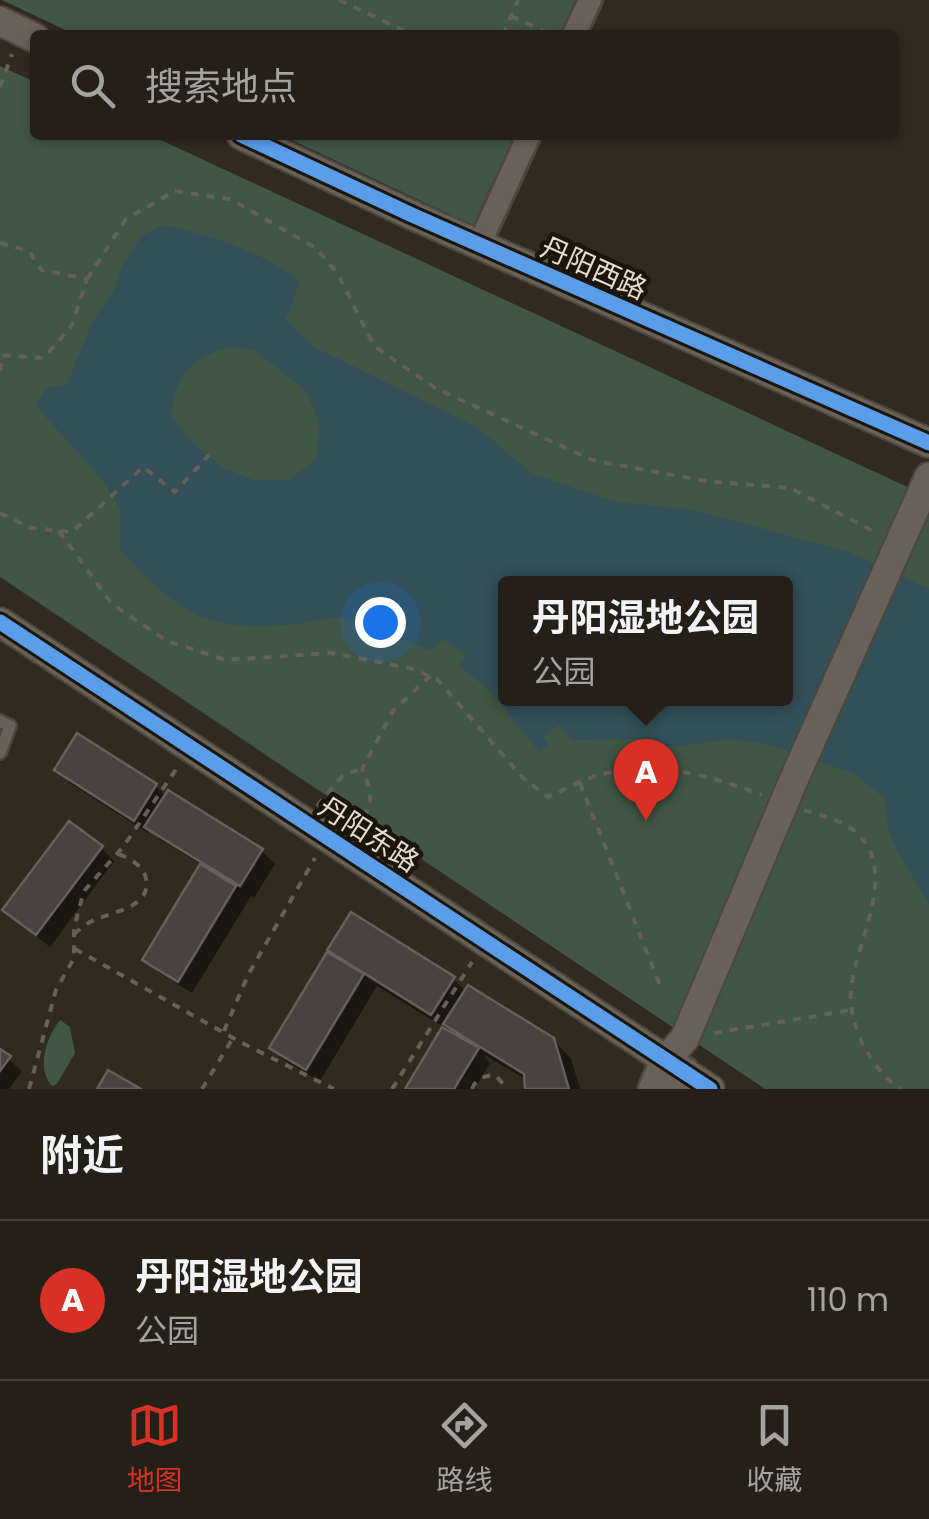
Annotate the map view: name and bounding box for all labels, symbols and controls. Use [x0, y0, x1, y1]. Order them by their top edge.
search box [30, 30, 899, 140]
icon: search [65, 58, 120, 113]
text: 搜索地点 [145, 60, 297, 113]
street label: 丹阳西路 [535, 228, 653, 309]
popup [498, 576, 793, 706]
text: 丹阳湿地公园 [531, 591, 760, 644]
your location [355, 597, 406, 648]
text: 公园 [531, 649, 596, 694]
pin: A [614, 738, 678, 821]
street label: 丹阳东路 [311, 788, 426, 881]
text: 附近 [40, 1126, 124, 1185]
text: 丹阳湿地公园 [135, 1250, 363, 1303]
text: A [61, 1277, 84, 1322]
text: 110 m [807, 1277, 889, 1322]
text: 公园 [135, 1308, 199, 1353]
tab: 地图 [127, 1398, 183, 1502]
tab: 路线 [436, 1398, 492, 1502]
tab: 收藏 [746, 1398, 802, 1502]

